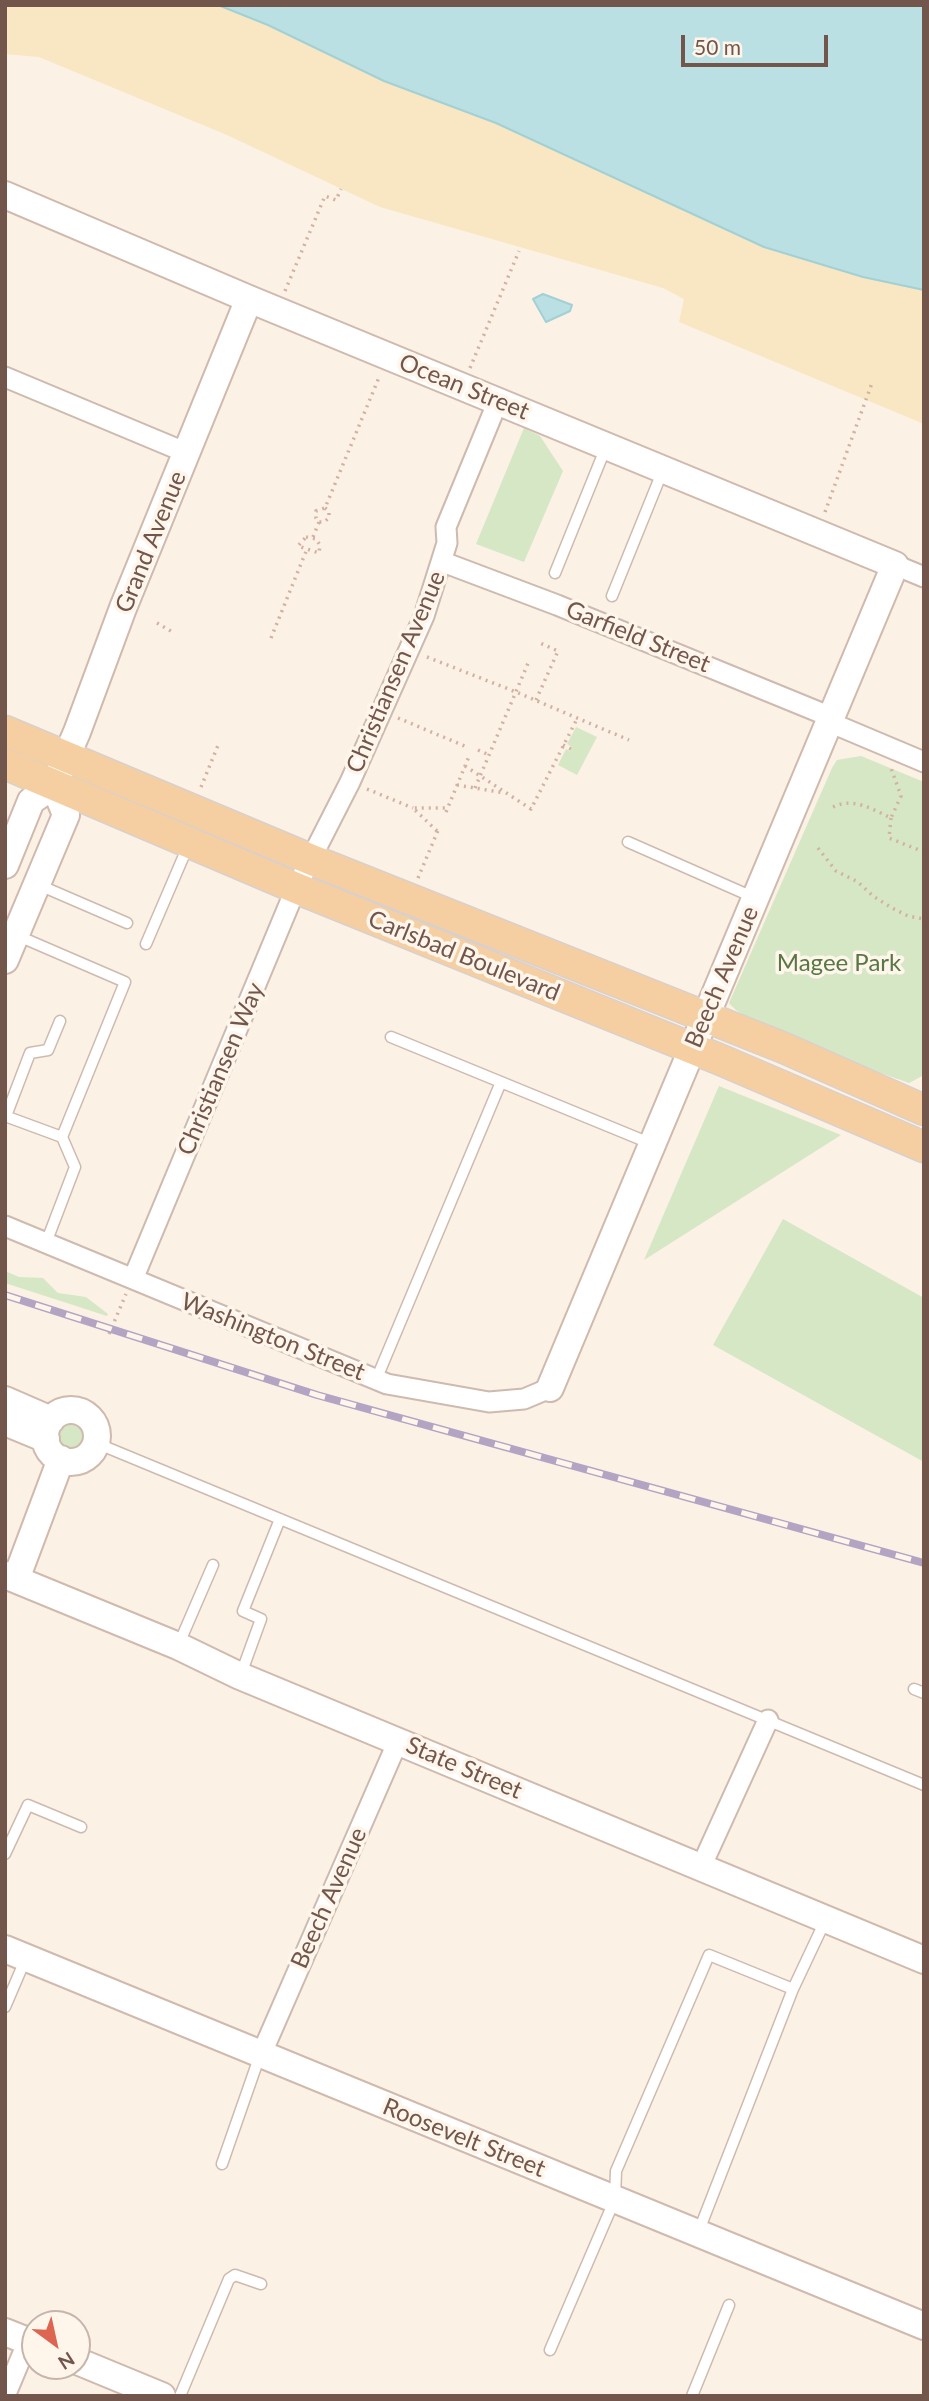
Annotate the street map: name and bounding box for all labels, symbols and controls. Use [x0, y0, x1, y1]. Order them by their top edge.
scale bar [684, 21, 831, 65]
text: 50 m [694, 34, 741, 59]
street label: Ocean Street [395, 348, 533, 426]
street label: Grand Avenue [110, 467, 192, 617]
street label: Christiansen Avenue [340, 567, 452, 777]
street label: Garfield Street [562, 595, 714, 679]
street label: Beech Avenue [679, 902, 765, 1052]
street label: Carlsbad Boulevard [364, 904, 564, 1008]
park label: Magee Park [777, 949, 901, 977]
street label: Christiansen Way [172, 978, 270, 1160]
street label: Washington Street [177, 1287, 369, 1387]
street label: State Street [402, 1731, 526, 1805]
street label: Beech Avenue [285, 1823, 373, 1973]
street label: Roosevelt Street [379, 2092, 549, 2184]
north arrow [21, 2310, 91, 2380]
text: N [54, 2348, 79, 2375]

